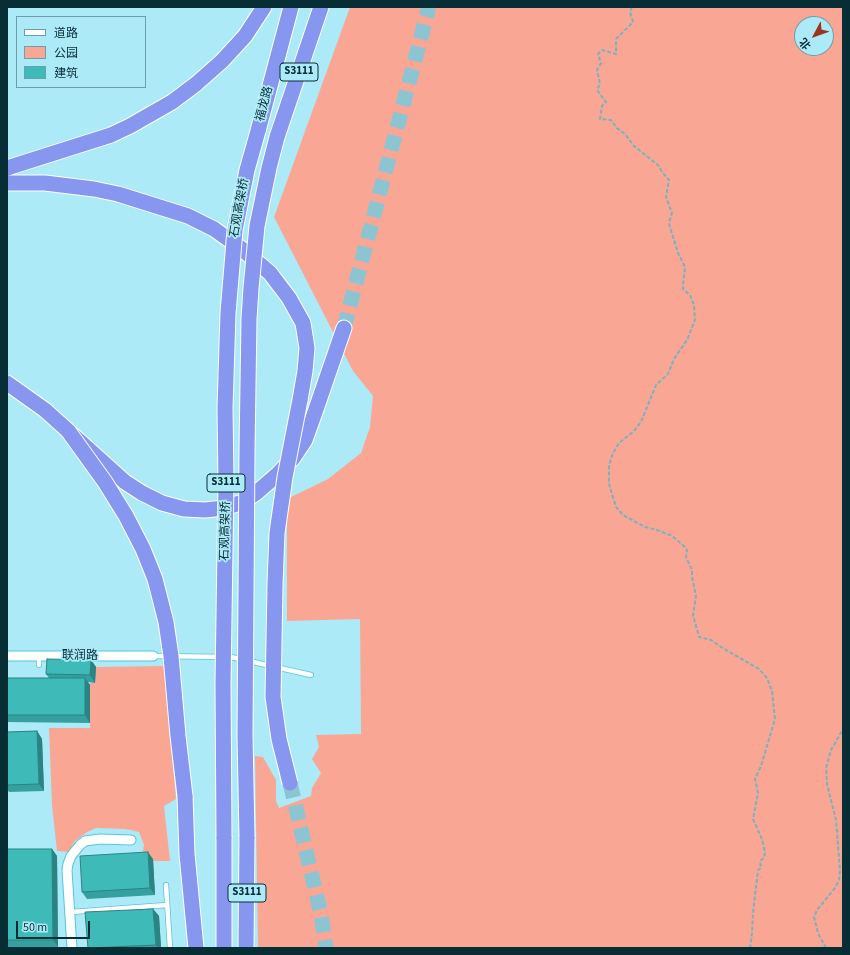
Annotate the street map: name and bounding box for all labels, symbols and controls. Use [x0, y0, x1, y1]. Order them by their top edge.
legend [16, 16, 146, 88]
north arrow [794, 16, 834, 56]
text: 道路 [54, 25, 78, 42]
text: 北 [796, 34, 815, 53]
text: 公园 [54, 45, 78, 62]
road number: S3111 [280, 63, 318, 81]
text: 建筑 [54, 65, 78, 82]
street label: 福龙路 [253, 85, 277, 123]
street label: 石观高架桥 [228, 177, 252, 239]
road number: S3111 [207, 474, 245, 492]
street label: 石观高架桥 [218, 501, 234, 561]
street label: 联润路 [62, 649, 98, 663]
road number: S3111 [228, 884, 266, 902]
scale bar [18, 913, 92, 939]
text: 50 m [23, 919, 47, 936]

